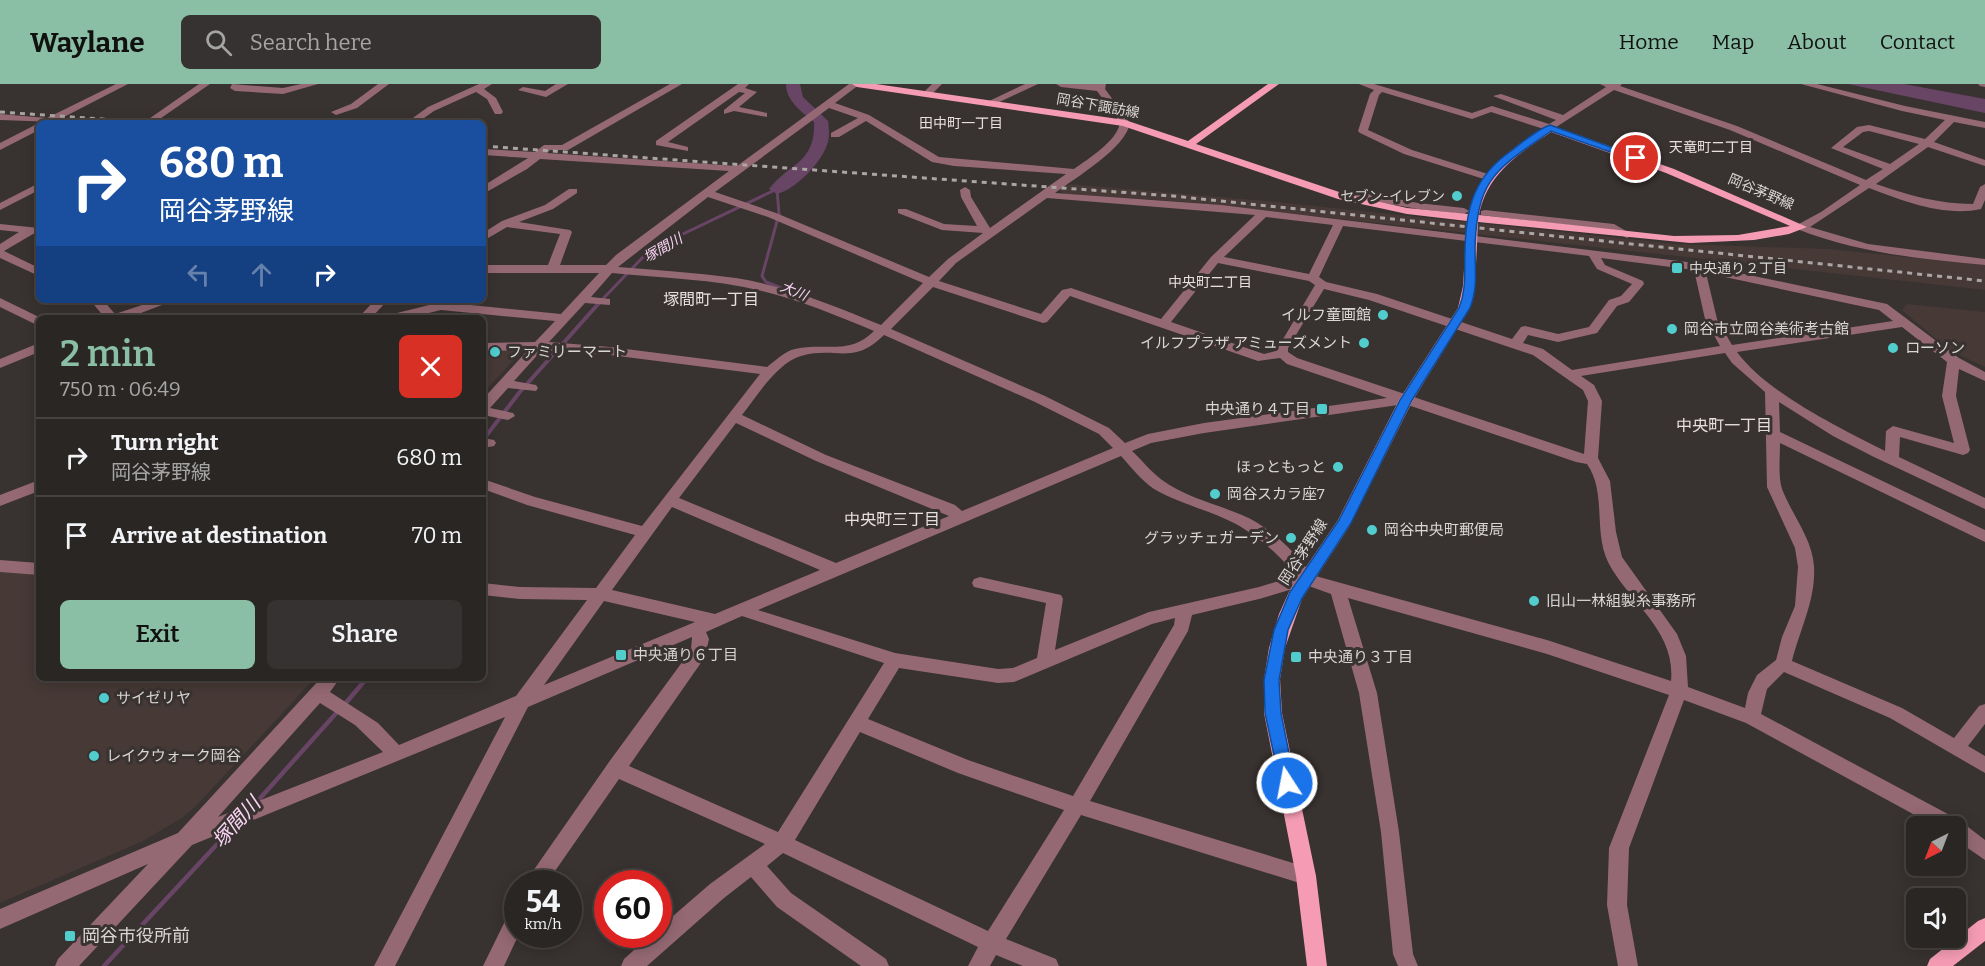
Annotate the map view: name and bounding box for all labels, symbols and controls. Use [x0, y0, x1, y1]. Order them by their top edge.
search box [181, 15, 601, 69]
text: Waylane [30, 26, 145, 59]
icon: search [202, 26, 235, 59]
text: Search here [250, 29, 372, 56]
text: Home [1619, 29, 1679, 55]
text: Map [1712, 29, 1754, 55]
text: About [1787, 29, 1847, 55]
text: Contact [1880, 29, 1955, 55]
street label: 岡谷下諏訪線 [1055, 90, 1141, 122]
district label: 田中町一丁目 [919, 115, 1003, 132]
pin [1610, 132, 1661, 183]
text: 680 m [159, 138, 283, 188]
district label: 天竜町二丁目 [1669, 139, 1753, 156]
icon: arrive [1619, 141, 1652, 174]
icon: right [60, 144, 138, 222]
street label: 岡谷茅野線 [1725, 171, 1797, 213]
place label: セブン-イレブン [1341, 188, 1445, 205]
marker: セブン-イレブン [1450, 189, 1464, 203]
text: 岡谷茅野線 [159, 195, 294, 227]
water label: 塚間川 [641, 229, 687, 266]
icon: left [182, 258, 215, 291]
icon: ahead [245, 258, 278, 291]
icon: right [308, 258, 341, 291]
place label: 中央通り２丁目 [1689, 260, 1787, 277]
marker: 中央通り２丁目 [1670, 261, 1684, 275]
district label: 中央町二丁目 [1168, 274, 1252, 291]
water label: 大川 [778, 278, 812, 305]
district label: 塚間町一丁目 [663, 290, 759, 309]
place label: イルフ童画館 [1281, 306, 1371, 324]
marker: イルフ童画館 [1376, 308, 1390, 322]
place label: 岡谷市立岡谷美術考古館 [1684, 320, 1849, 338]
marker: 岡谷市立岡谷美術考古館 [1665, 322, 1679, 336]
text: 2 min [60, 332, 155, 376]
place label: イルフプラザ アミューズメント [1140, 334, 1352, 352]
button: close [399, 335, 462, 398]
marker: イルフプラザ アミューズメント [1357, 336, 1371, 350]
place label: ローソン [1905, 339, 1965, 357]
marker: ローソン [1886, 341, 1900, 355]
place label: ファミリーマート [507, 343, 627, 361]
marker: ファミリーマート [488, 345, 502, 359]
text: 750 m · 06:49 [60, 377, 181, 401]
place label: 中央通り４丁目 [1205, 400, 1310, 418]
marker: 中央通り４丁目 [1315, 402, 1329, 416]
district label: 中央町一丁目 [1676, 416, 1772, 435]
text: Turn right [111, 429, 219, 456]
icon: right [60, 441, 93, 474]
text: 680 m [396, 444, 462, 471]
place label: ほっともっと [1236, 458, 1326, 476]
text: 岡谷茅野線 [111, 460, 211, 484]
marker: ほっともっと [1331, 460, 1345, 474]
place label: 岡谷スカラ座7 [1227, 485, 1325, 503]
marker: 岡谷スカラ座7 [1208, 487, 1222, 501]
district label: 中央町三丁目 [844, 510, 940, 529]
street label: 岡谷茅野線 [1275, 516, 1331, 588]
icon: arrive [60, 519, 93, 552]
place label: 岡谷中央町郵便局 [1384, 521, 1504, 539]
text: Arrive at destination [111, 522, 327, 549]
text: 70 m [412, 522, 462, 549]
marker: 岡谷中央町郵便局 [1365, 523, 1379, 537]
place label: グラッチェガーデン [1144, 529, 1279, 547]
marker: グラッチェガーデン [1284, 531, 1298, 545]
place label: 旧山一林組製糸事務所 [1546, 592, 1696, 610]
marker: 旧山一林組製糸事務所 [1527, 594, 1541, 608]
button: Exit [60, 600, 255, 669]
button: Share [267, 600, 462, 669]
place label: 中央通り６丁目 [633, 646, 738, 664]
marker: 中央通り６丁目 [614, 648, 628, 662]
place label: 中央通り３丁目 [1308, 648, 1413, 666]
marker: 中央通り３丁目 [1289, 650, 1303, 664]
place label: サイゼリヤ [116, 689, 191, 707]
marker: サイゼリヤ [97, 691, 111, 705]
place label: レイクウォーク岡谷 [106, 747, 241, 765]
marker: レイクウォーク岡谷 [87, 749, 101, 763]
position arrow [1255, 751, 1319, 815]
water label: 塚間川 [207, 790, 266, 852]
north arrow [1906, 816, 1966, 876]
map controls [1906, 816, 1966, 948]
speed limit sign: 60 [594, 870, 672, 948]
text: 54 [526, 884, 560, 920]
button: sound [1906, 888, 1966, 948]
text: km/h [524, 915, 562, 933]
place label: 岡谷市役所前 [82, 925, 190, 947]
marker: 岡谷市役所前 [63, 929, 77, 943]

